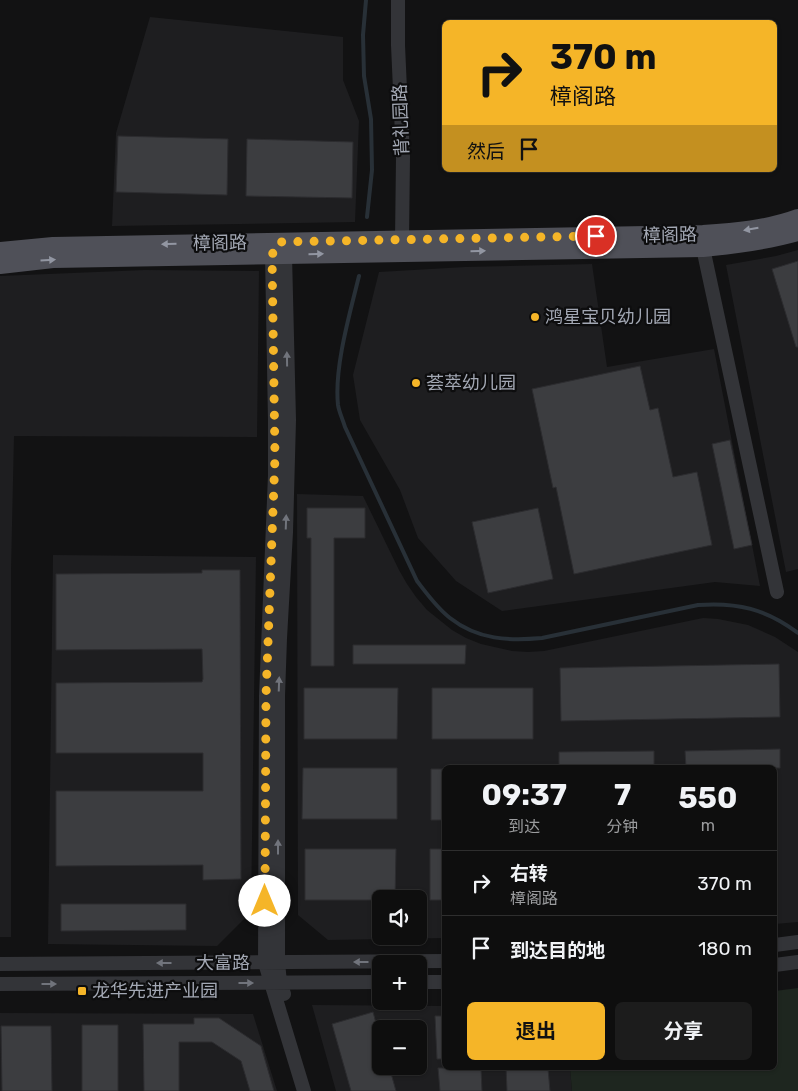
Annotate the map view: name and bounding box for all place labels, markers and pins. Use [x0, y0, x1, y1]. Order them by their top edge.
pin [575, 215, 617, 257]
place label: 鸿星宝贝幼儿园 [545, 306, 671, 328]
marker: 鸿星宝贝幼儿园 [529, 311, 541, 323]
place label: 荟萃幼儿园 [426, 372, 516, 394]
marker: 荟萃幼儿园 [410, 377, 422, 389]
place label: 龙华先进产业园 [92, 980, 218, 1002]
marker: 龙华先进产业园 [76, 985, 88, 997]

